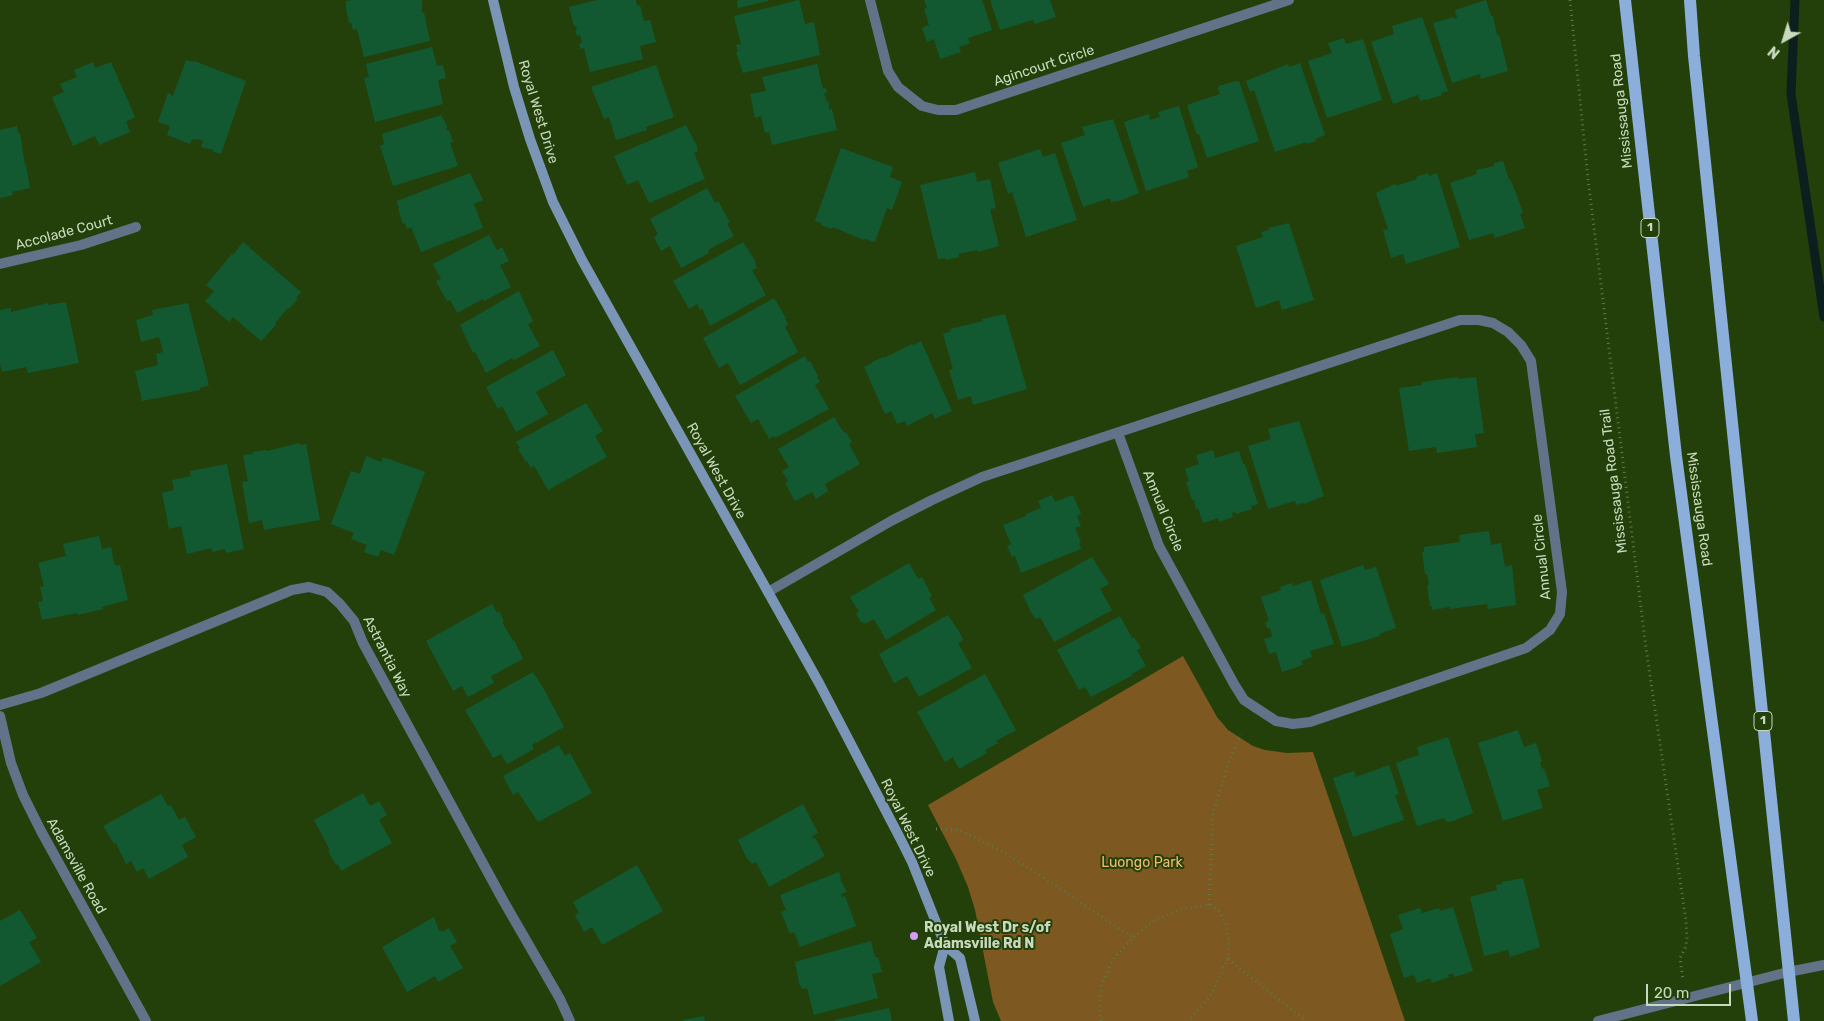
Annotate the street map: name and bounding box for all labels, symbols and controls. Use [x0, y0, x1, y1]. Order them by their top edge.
north arrow [1759, 15, 1809, 65]
street label: Agincourt Circle [992, 42, 1096, 90]
text: N [1765, 42, 1784, 62]
street label: Mississauga Road [1608, 53, 1636, 169]
street label: Royal West Drive [514, 58, 562, 166]
street label: Accolade Court [13, 212, 115, 254]
road number: 1 [1641, 218, 1659, 238]
street label: Mississauga Road Trail [1597, 408, 1631, 554]
street label: Royal West Drive [683, 420, 749, 522]
street label: Mississauga Road [1683, 451, 1715, 567]
street label: Annual Circle [1139, 468, 1187, 554]
street label: Annual Circle [1529, 513, 1555, 601]
street label: Astrantia Way [359, 613, 415, 701]
road number: 1 [1754, 711, 1772, 730]
street label: Royal West Drive [877, 776, 939, 880]
street label: Adamsville Road [43, 815, 109, 917]
park label: Luongo Park [1101, 855, 1183, 871]
place label: Royal West Dr s/of Adamsville Rd N [924, 920, 1050, 952]
marker: Royal West Dr s/of Adamsville Rd N [908, 930, 920, 942]
scale bar [1649, 974, 1734, 1006]
text: 20 m [1654, 984, 1689, 1002]

